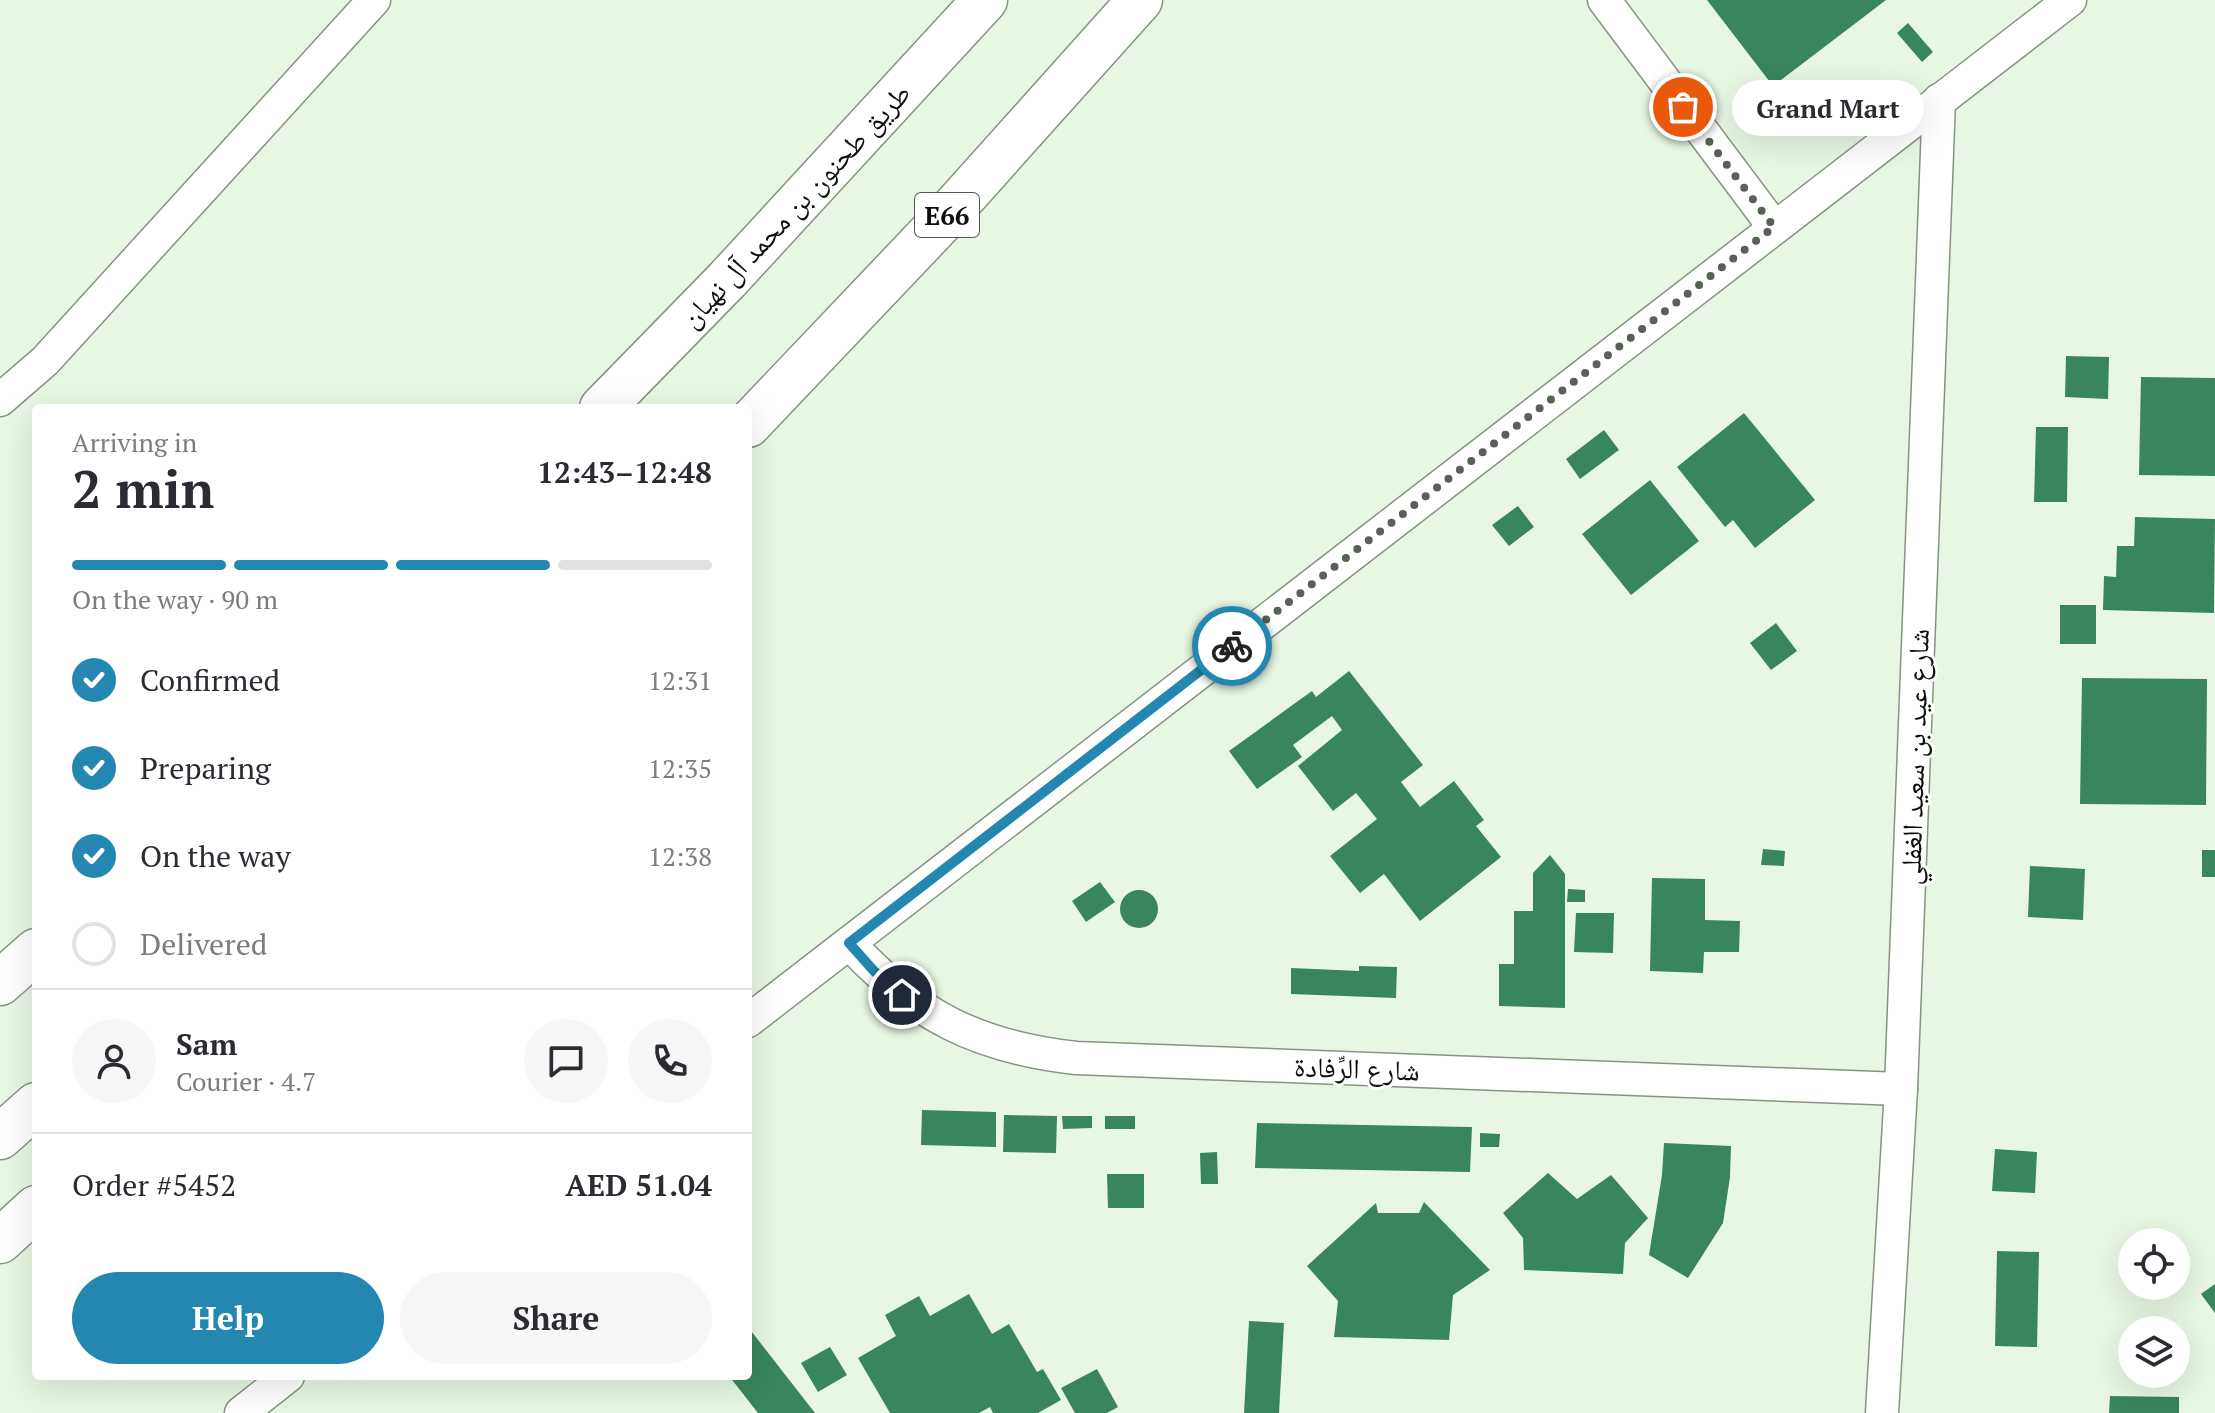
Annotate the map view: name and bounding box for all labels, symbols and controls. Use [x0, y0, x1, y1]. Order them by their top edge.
pin [1649, 73, 1717, 141]
street label: طريق طحنون بن محمد آل نهيان [672, 75, 918, 335]
callout: Grand Mart [1731, 79, 1923, 135]
icon: bag [1661, 85, 1705, 129]
text: Grand Mart [1756, 91, 1900, 125]
road number: E66 [915, 193, 979, 237]
text: Arriving in [72, 425, 197, 459]
text: 12:43–12:48 [537, 452, 712, 492]
text: 2 min [72, 454, 214, 523]
text: On the way · 90 m [72, 582, 278, 616]
courier [1192, 606, 1272, 686]
icon: bike [1210, 624, 1254, 668]
street label: شارع عيد بن سعيد الغفلي [1891, 628, 1942, 886]
icon: check [72, 658, 116, 702]
text: Confirmed [140, 660, 280, 700]
text: 12:31 [648, 663, 712, 697]
icon: check [72, 746, 116, 790]
text: Preparing [140, 748, 271, 788]
text: 12:35 [648, 751, 712, 785]
icon: check [72, 834, 116, 878]
text: On the way [140, 836, 291, 876]
text: 12:38 [648, 839, 712, 873]
text: Delivered [140, 924, 267, 964]
pin [868, 961, 936, 1029]
icon: home [880, 973, 924, 1017]
button: person [72, 1019, 156, 1103]
button: chat [524, 1019, 608, 1103]
button: phone [628, 1019, 712, 1103]
text: Sam [176, 1024, 237, 1064]
street label: شارع الرِّفادة [1293, 1047, 1421, 1089]
text: Courier · 4.7 [176, 1064, 316, 1098]
text: Order #5452 [72, 1165, 236, 1205]
text: AED 51.04 [565, 1165, 712, 1205]
map controls [2118, 1228, 2190, 1388]
button: locate [2118, 1228, 2190, 1300]
button: Help [72, 1272, 384, 1364]
button: Share [400, 1272, 712, 1364]
button: layers [2118, 1316, 2190, 1388]

